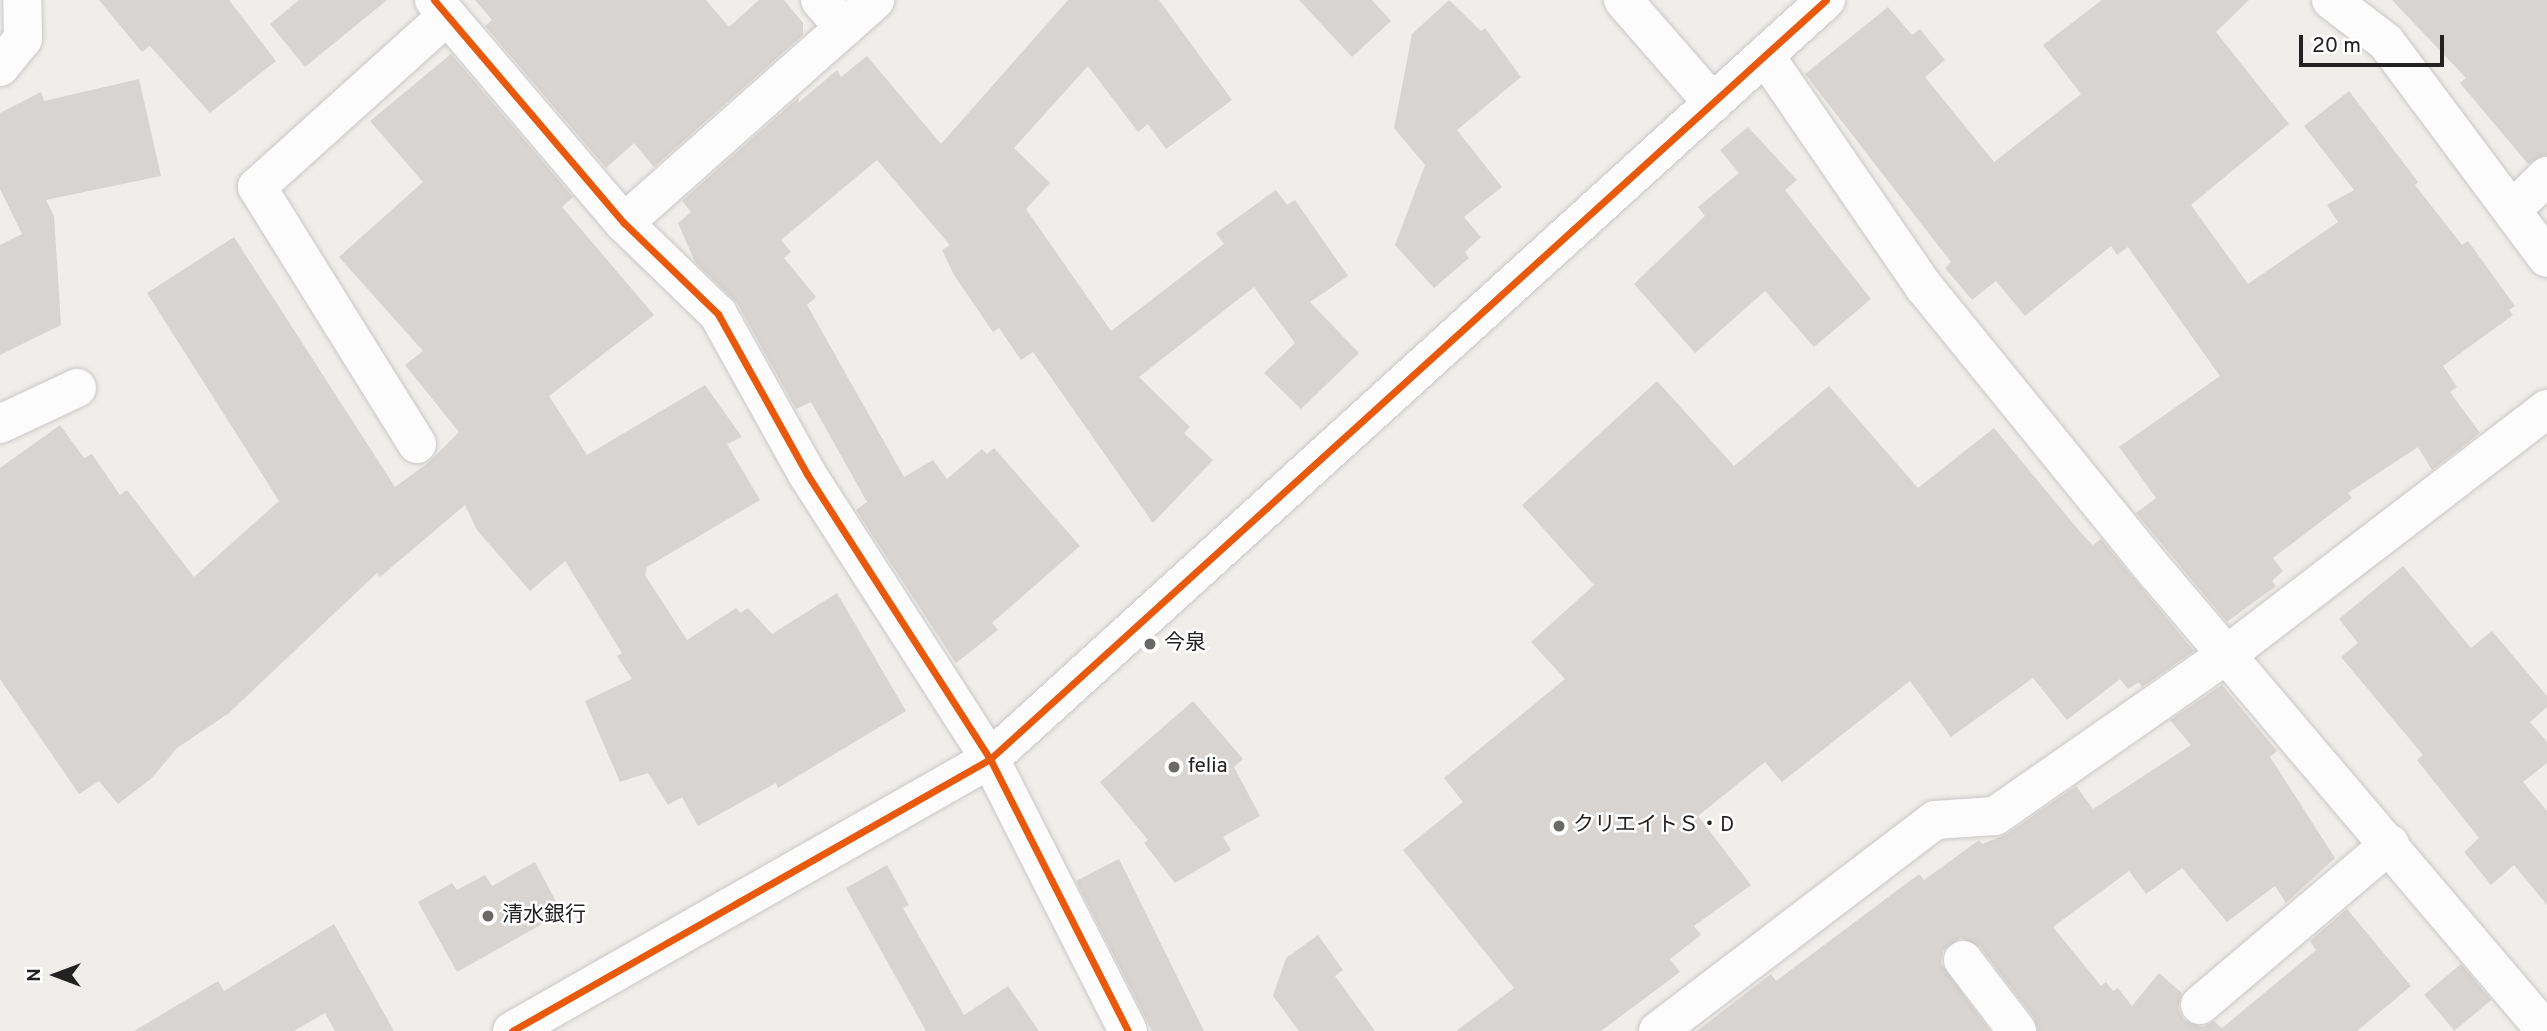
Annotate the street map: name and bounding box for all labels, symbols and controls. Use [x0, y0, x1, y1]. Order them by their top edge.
scale bar [2302, 21, 2447, 65]
text: 20 m [2312, 33, 2361, 60]
place label: 今泉 [1164, 631, 1206, 657]
marker: 今泉 [1142, 636, 1158, 652]
place label: felia [1188, 754, 1228, 780]
marker: felia [1166, 759, 1182, 775]
place label: クリエイトＳ・D [1573, 813, 1734, 839]
marker: クリエイトＳ・D [1551, 818, 1567, 834]
place label: 清水銀行 [502, 903, 586, 929]
marker: 清水銀行 [480, 908, 496, 924]
north arrow [21, 940, 91, 1010]
text: N [23, 968, 47, 982]

